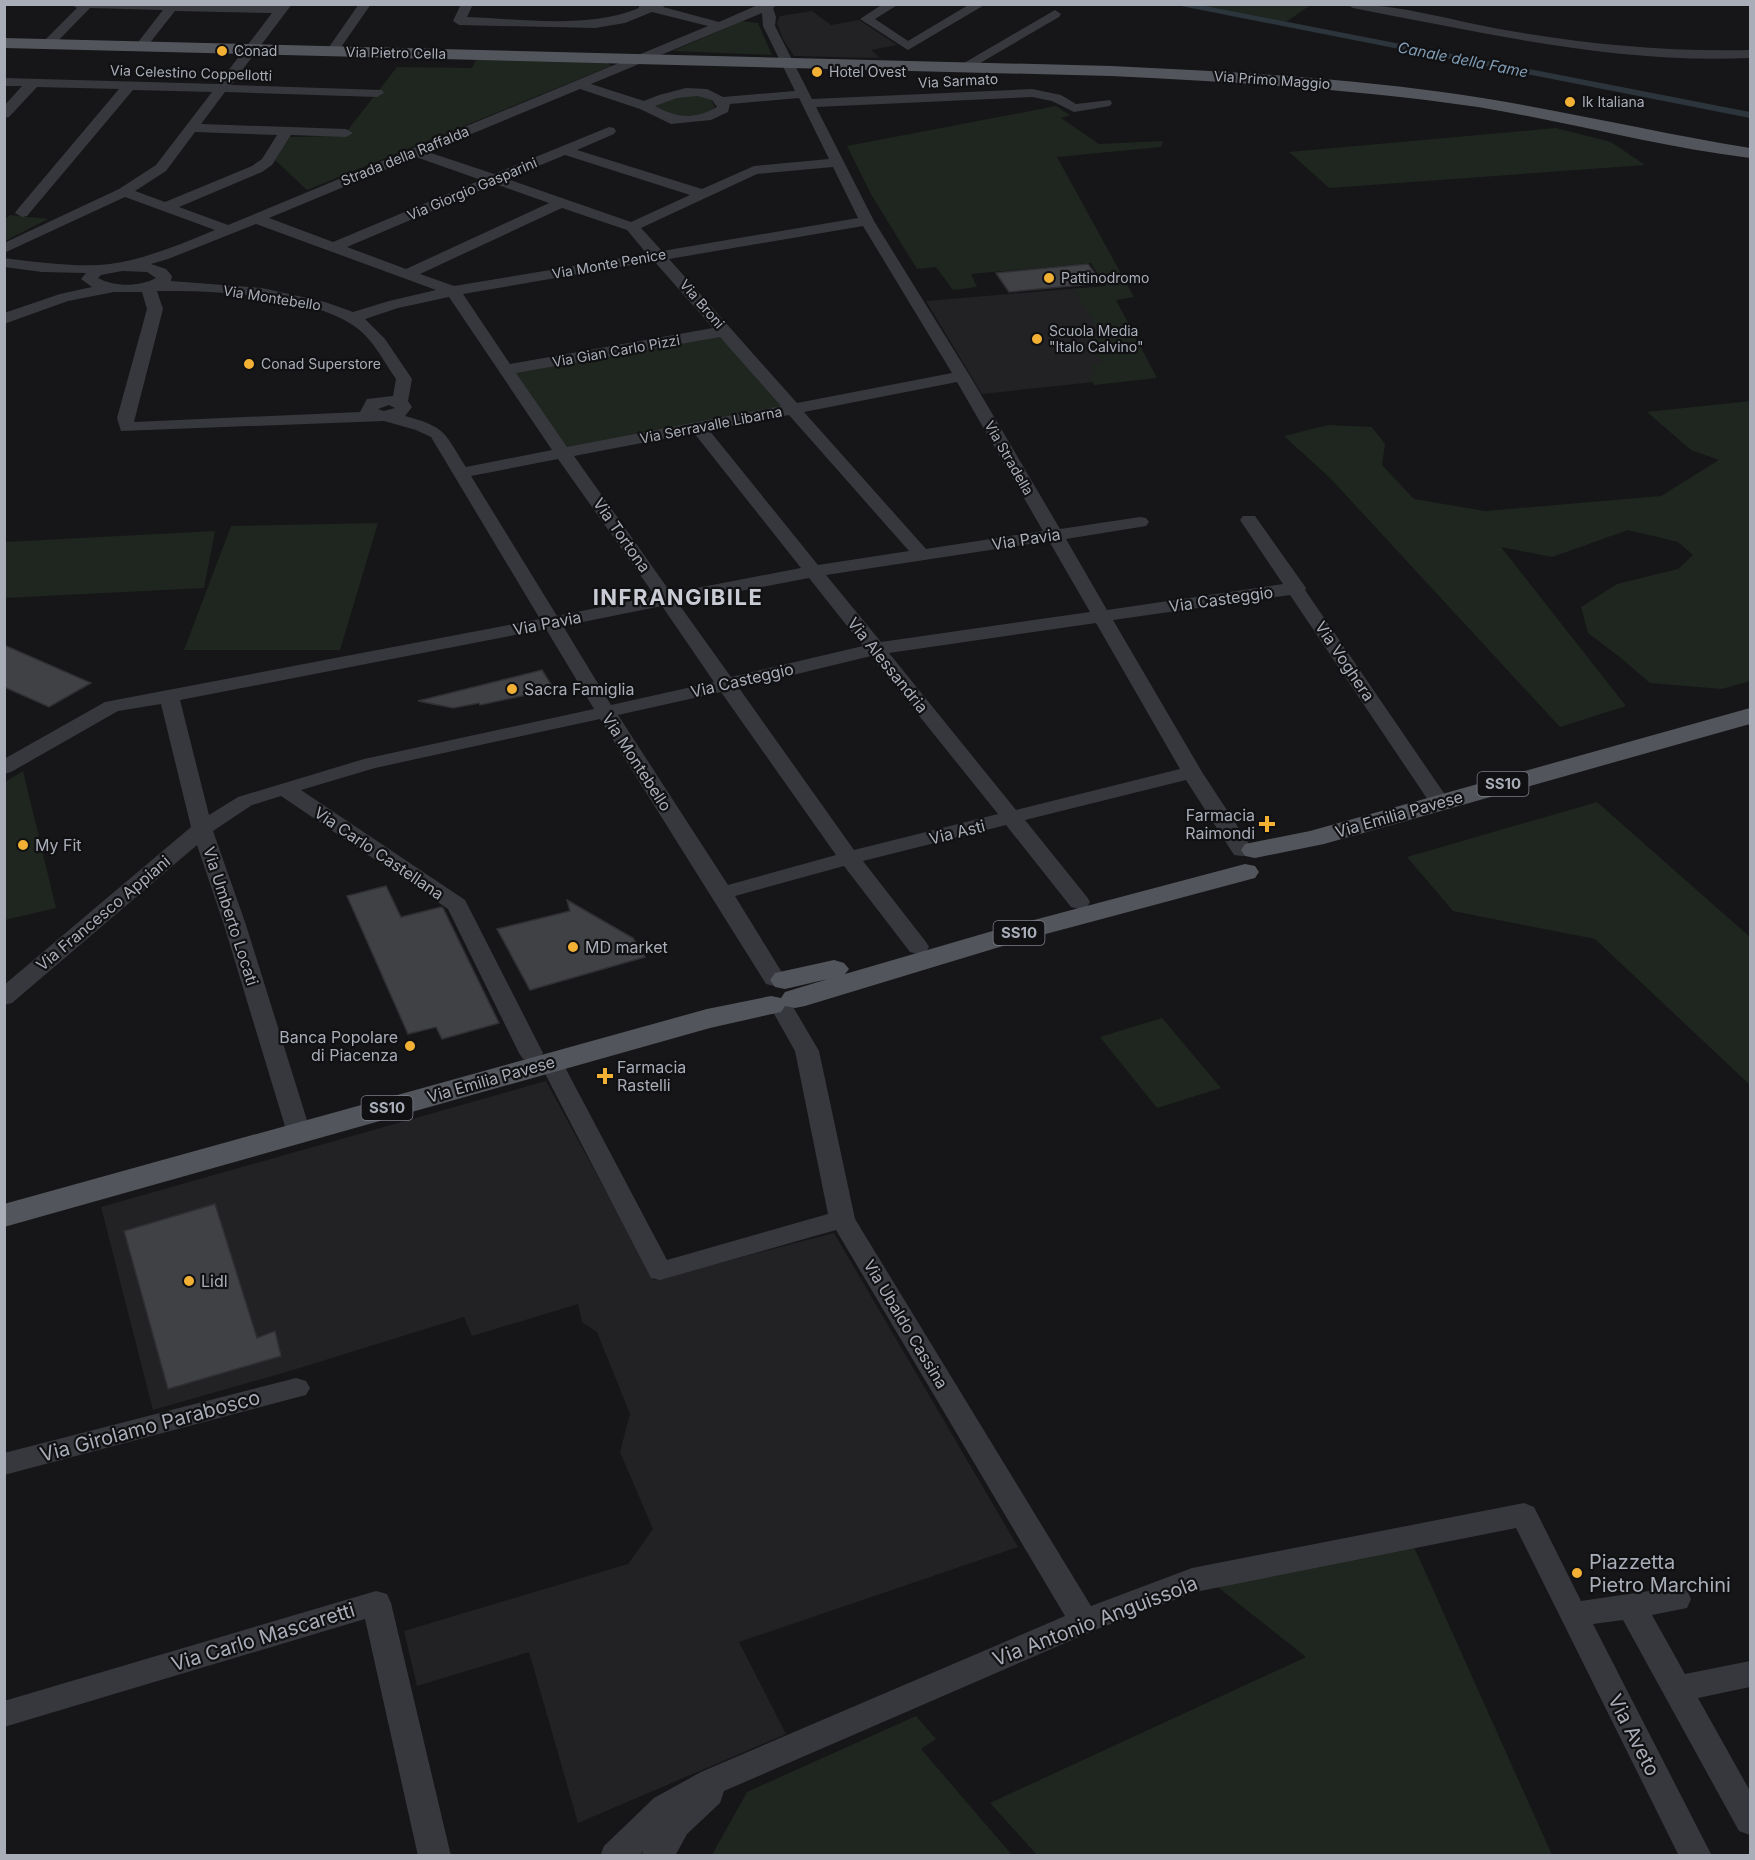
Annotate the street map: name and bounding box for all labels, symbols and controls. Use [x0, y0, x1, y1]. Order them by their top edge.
water label: Canale della Fame [1396, 38, 1530, 81]
place label: Conad [234, 42, 277, 59]
street label: Via Pietro Cella [346, 43, 446, 62]
marker: Conad [215, 44, 229, 58]
street label: Via Celestino Coppellotti [110, 61, 272, 84]
place label: Hotel Ovest [829, 63, 907, 80]
marker: Hotel Ovest [810, 65, 824, 79]
street label: Via Primo Maggio [1213, 67, 1331, 92]
street label: Via Sarmato [918, 70, 998, 91]
place label: Ik Italiana [1582, 93, 1645, 110]
marker: Ik Italiana [1563, 95, 1577, 109]
street label: Strada della Raffalda [338, 122, 471, 189]
street label: Via Giorgio Gasparini [404, 154, 539, 224]
street label: Via Monte Penice [551, 245, 667, 282]
place label: Pattinodromo [1061, 269, 1149, 286]
marker: Pattinodromo [1042, 271, 1056, 285]
street label: Via Broni [677, 276, 728, 332]
street label: Via Montebello [222, 281, 322, 314]
place label: Scuola Media "Italo Calvino" [1049, 322, 1144, 355]
street label: Via Gian Carlo Pizzi [551, 331, 681, 370]
marker: Scuola Media "Italo Calvino" [1030, 332, 1044, 346]
place label: Conad Superstore [261, 355, 381, 372]
marker: Conad Superstore [242, 357, 256, 371]
street label: Via Serravalle Libarna [638, 402, 783, 447]
street label: Via Stradella [981, 418, 1038, 498]
street label: Via Tortona [589, 494, 655, 576]
street label: Via Pavia [990, 524, 1062, 554]
street label: Via Casteggio [1168, 582, 1274, 616]
district label: INFRANGIBILE [593, 584, 763, 610]
street label: Via Pavia [511, 607, 583, 639]
street label: Via Alessandria [843, 613, 933, 717]
street label: Via Voghera [1311, 617, 1379, 705]
street label: Via Casteggio [689, 658, 795, 702]
place label: Sacra Famiglia [524, 679, 634, 699]
marker: Sacra Famiglia [505, 682, 519, 696]
street label: Via Montebello [598, 709, 676, 815]
road number: SS10 [1478, 772, 1528, 796]
street label: Via Emilia Pavese [1333, 786, 1465, 842]
street label: Via Carlo Castellana [310, 802, 448, 904]
place label: Farmacia Raimondi [1185, 805, 1255, 843]
street label: Via Asti [927, 815, 987, 849]
marker: Farmacia Raimondi [1260, 817, 1274, 831]
place label: My Fit [35, 835, 82, 855]
marker: My Fit [16, 838, 30, 852]
street label: Via Umberto Locati [199, 844, 263, 988]
street label: Via Francesco Appiani [32, 851, 174, 975]
road number: SS10 [994, 921, 1044, 945]
place label: MD market [585, 937, 668, 957]
marker: MD market [566, 940, 580, 954]
place label: Banca Popolare di Piacenza [279, 1027, 398, 1065]
marker: Banca Popolare di Piacenza [403, 1039, 417, 1053]
street label: Via Emilia Pavese [425, 1051, 557, 1107]
place label: Farmacia Rastelli [617, 1057, 686, 1095]
marker: Farmacia Rastelli [598, 1069, 612, 1083]
road number: SS10 [362, 1096, 412, 1120]
street label: Via Ubaldo Cassina [860, 1256, 952, 1392]
place label: Lidl [201, 1271, 228, 1291]
marker: Lidl [182, 1274, 196, 1288]
street label: Via Girolamo Parabosco [37, 1385, 263, 1467]
place label: Piazzetta Pietro Marchini [1589, 1550, 1731, 1597]
marker: Piazzetta Pietro Marchini [1570, 1566, 1584, 1580]
street label: Via Antonio Anguissola [989, 1571, 1201, 1671]
street label: Via Carlo Mascaretti [168, 1598, 358, 1676]
street label: Via Aveto [1603, 1690, 1665, 1780]

